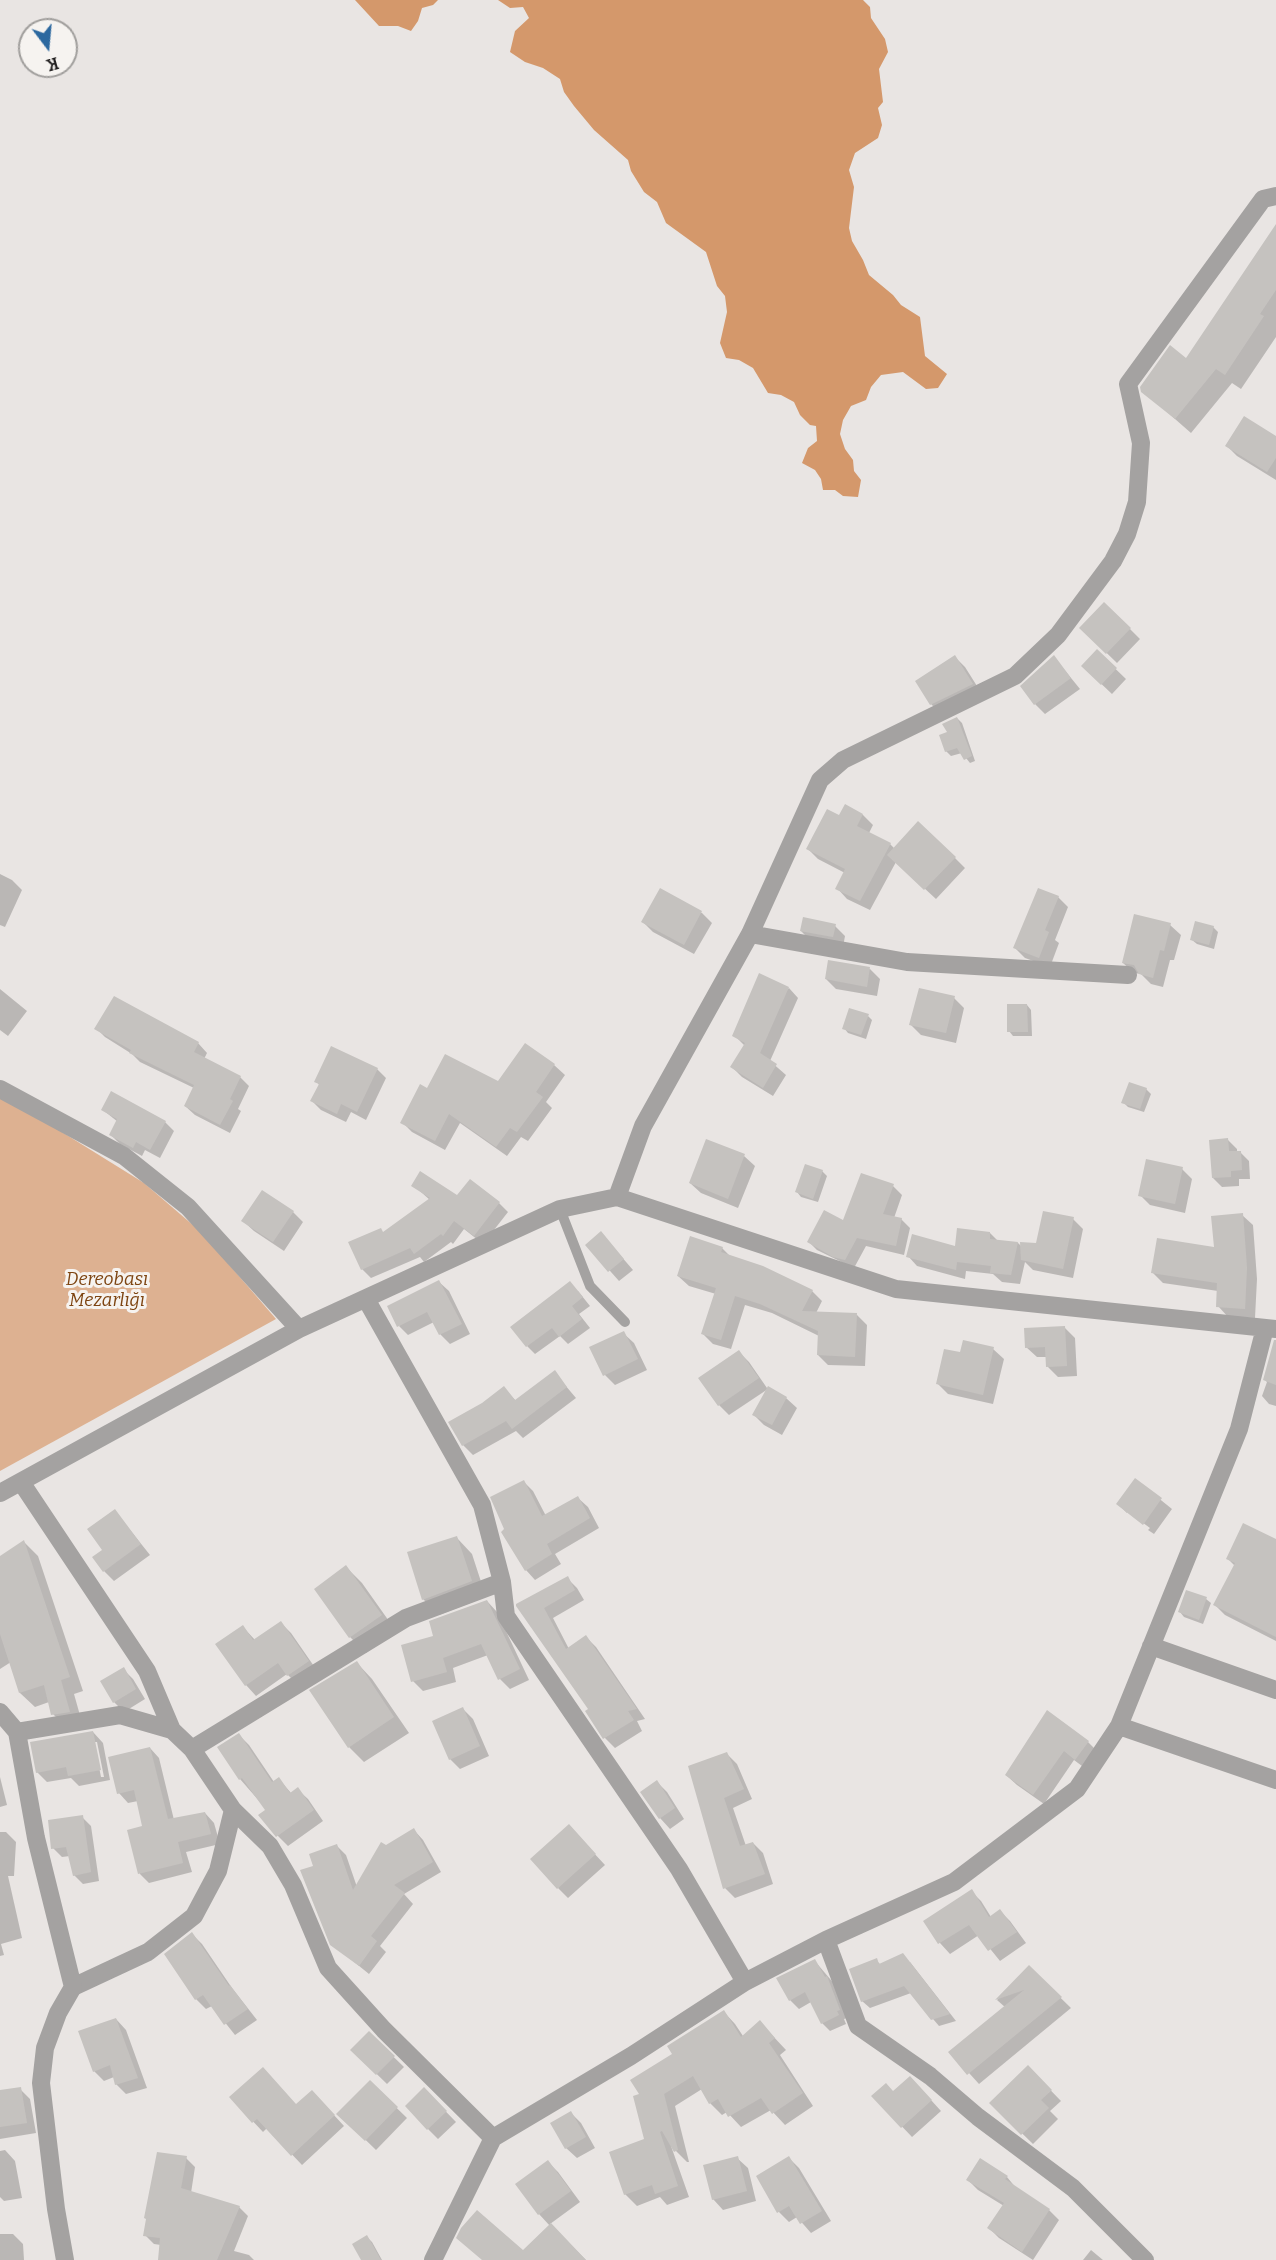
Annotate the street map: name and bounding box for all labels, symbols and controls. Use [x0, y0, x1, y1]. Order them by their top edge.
north arrow [18, 18, 78, 78]
text: K [44, 53, 61, 75]
park label: Dereobası Mezarlığı [66, 1269, 148, 1312]

